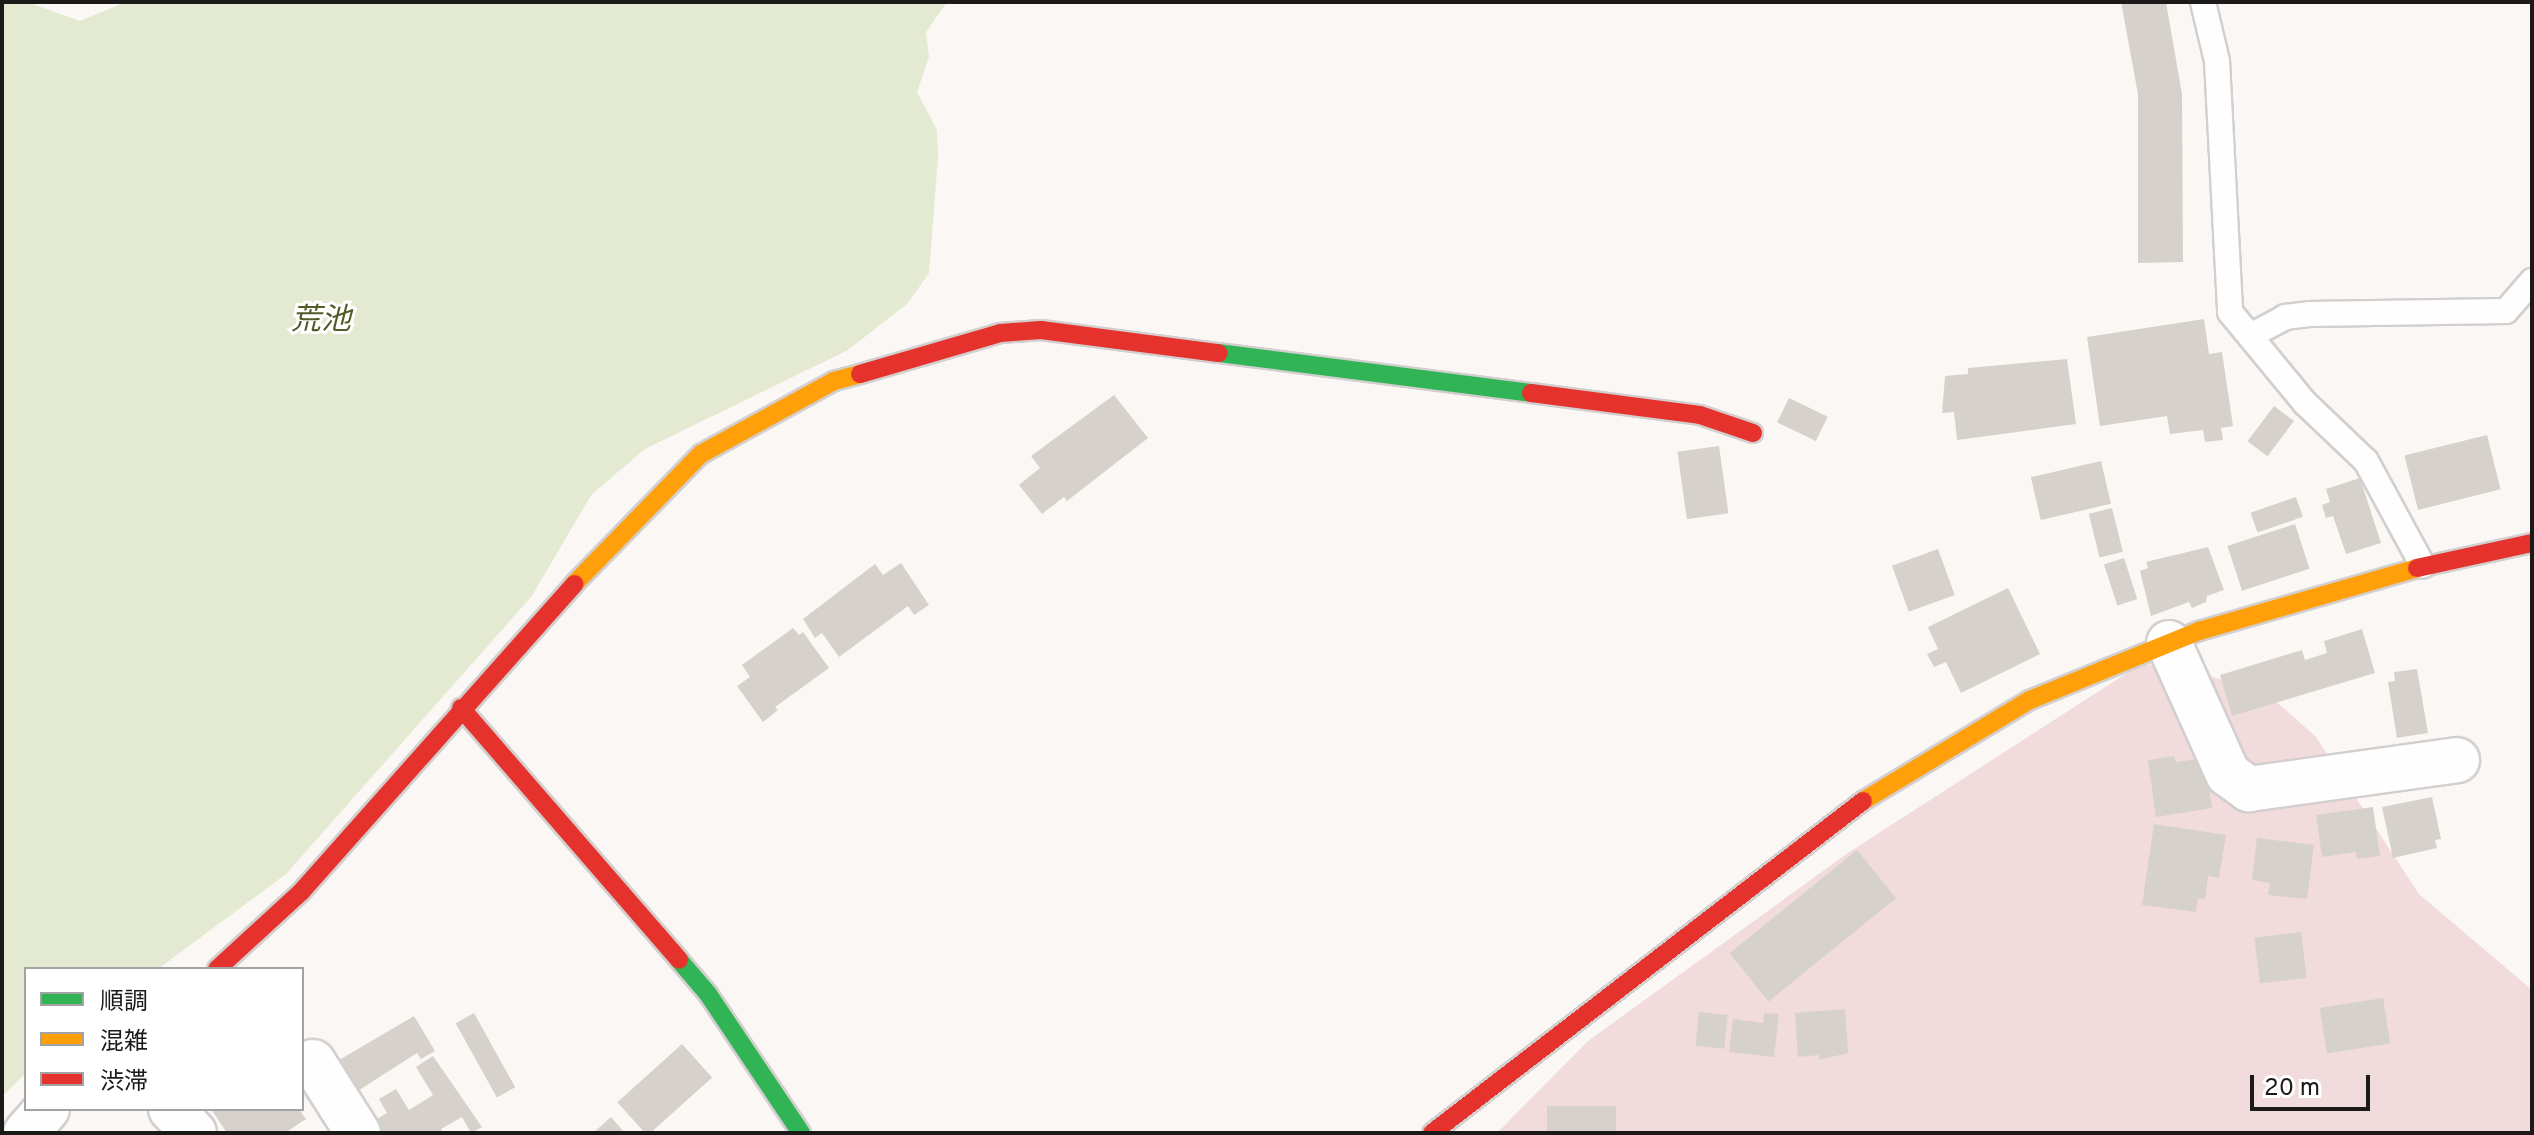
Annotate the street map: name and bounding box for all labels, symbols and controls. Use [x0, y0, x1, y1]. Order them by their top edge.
water label: 荒池 [291, 304, 351, 340]
legend [24, 967, 304, 1111]
text: 順調 [100, 988, 148, 1018]
text: 混雑 [100, 1028, 148, 1058]
scale bar [2254, 1059, 2374, 1109]
text: 渋滞 [100, 1068, 148, 1098]
text: 20 m [2264, 1074, 2320, 1104]

